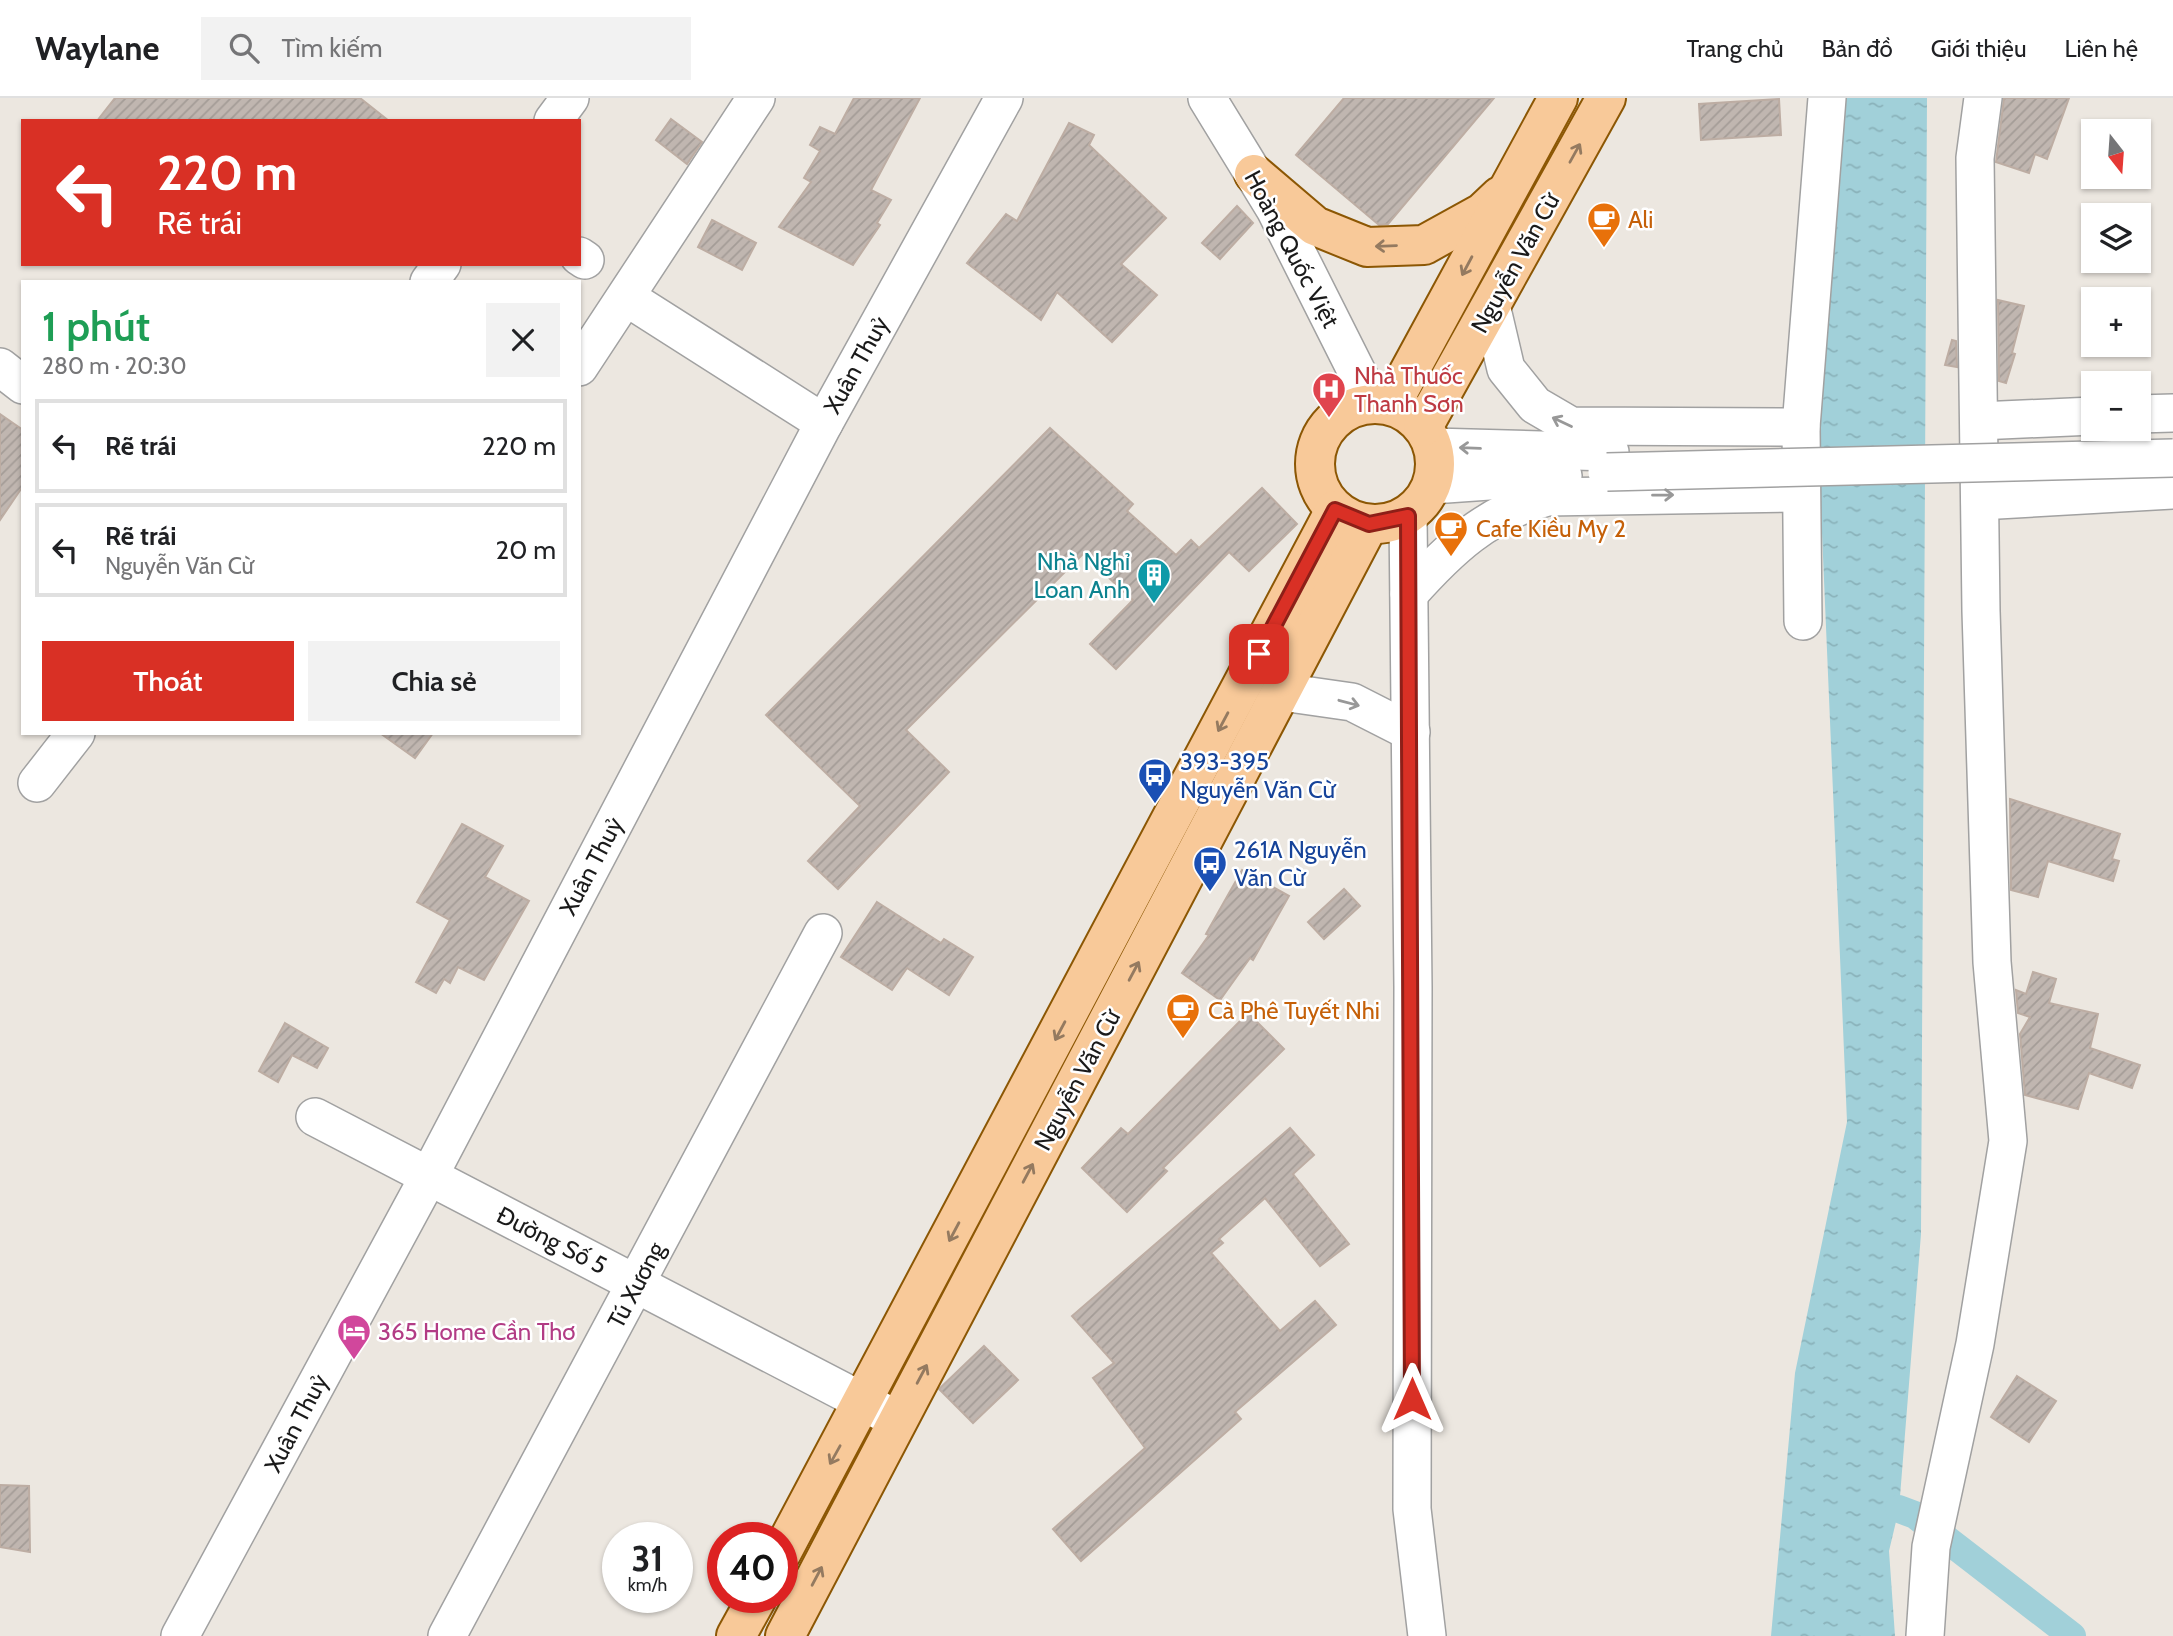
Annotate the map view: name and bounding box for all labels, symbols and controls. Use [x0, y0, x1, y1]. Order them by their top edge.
search box [201, 17, 691, 80]
text: Waylane [35, 28, 159, 68]
icon: search [225, 29, 263, 67]
text: Tìm kiếm [281, 32, 383, 64]
text: Trang chủ [1687, 34, 1783, 63]
text: Bản đồ [1821, 34, 1893, 63]
text: Giới thiệu [1931, 34, 2026, 63]
text: Liên hệ [2064, 34, 2138, 63]
north arrow [2081, 119, 2151, 189]
map controls [2081, 119, 2151, 441]
text: 220 m [157, 143, 297, 202]
one-way arrow [1569, 144, 1583, 164]
icon: left [42, 147, 133, 238]
street label: Hoàng Quốc Việt [1238, 166, 1346, 332]
street label: Nguyễn Văn Cừ [1465, 187, 1566, 338]
cafe icon: Ali [1585, 200, 1623, 249]
text: Rẽ trái [157, 203, 242, 242]
button: layers [2081, 203, 2151, 273]
place label: Ali [1628, 205, 1653, 234]
one-way arrow [1375, 240, 1398, 253]
one-way arrow [1460, 255, 1473, 276]
button: + [2081, 287, 2151, 357]
text: 1 phút [42, 300, 150, 352]
button: close [486, 303, 560, 377]
street label: Xuân Thuỷ [817, 311, 895, 419]
text: 280 m · 20:30 [42, 352, 187, 380]
place label: Nhà Thuốc Thanh Sơn [1354, 361, 1464, 418]
hospital icon: Nhà Thuốc Thanh Sơn [1310, 370, 1348, 419]
button: − [2081, 371, 2151, 441]
one-way arrow [1552, 414, 1573, 428]
icon: left [46, 427, 84, 465]
text: Rẽ trái [105, 430, 177, 462]
text: 220 m [482, 430, 556, 462]
one-way arrow [1459, 441, 1482, 454]
one-way arrow [1651, 488, 1674, 502]
cafe icon: Cafe Kiều My 2 [1432, 509, 1470, 558]
place label: Cafe Kiều My 2 [1476, 514, 1626, 543]
text: Rẽ trái [105, 520, 177, 552]
icon: left [46, 531, 84, 569]
text: 20 m [496, 534, 556, 566]
place label: Nhà Nghỉ Loan Anh [1033, 547, 1130, 604]
text: Nguyễn Văn Cừ [105, 552, 254, 580]
building icon: Nhà Nghỉ Loan Anh [1135, 556, 1173, 605]
pin [1229, 624, 1289, 684]
icon: arrive [1240, 635, 1278, 673]
button: Thoát [42, 641, 294, 721]
button: Chia sẻ [308, 641, 560, 721]
one-way arrow [1337, 697, 1359, 710]
one-way arrow [1216, 711, 1230, 731]
place label: 393-395 Nguyễn Văn Cừ [1180, 747, 1336, 804]
bus stop icon: 393-395 Nguyễn Văn Cừ [1136, 756, 1174, 805]
street label: Xuân Thuỷ [553, 812, 629, 920]
place label: 261A Nguyễn Văn Cừ [1234, 835, 1367, 892]
bus stop icon: 261A Nguyễn Văn Cừ [1191, 844, 1229, 893]
one-way arrow [1128, 962, 1142, 982]
cafe icon: Cà Phê Tuyết Nhi [1164, 991, 1202, 1040]
place label: Cà Phê Tuyết Nhi [1208, 996, 1380, 1025]
street label: Nguyễn Văn Cừ [1028, 1003, 1127, 1155]
one-way arrow [1053, 1020, 1066, 1041]
one-way arrow [1022, 1163, 1036, 1184]
street label: Đường Số 5 [492, 1200, 612, 1280]
one-way arrow [947, 1222, 961, 1242]
street label: Tú Xương [601, 1236, 671, 1333]
hotel icon: 365 Home Cần Thơ [335, 1312, 373, 1361]
place label: 365 Home Cần Thơ [378, 1317, 576, 1346]
position arrow [1375, 1362, 1449, 1436]
one-way arrow [916, 1364, 930, 1385]
street label: Xuân Thuỷ [258, 1369, 334, 1477]
one-way arrow [828, 1444, 842, 1465]
speed limit sign: 40 [707, 1522, 798, 1613]
text: 31 [632, 1537, 663, 1580]
one-way arrow [811, 1566, 824, 1587]
text: km/h [628, 1574, 667, 1596]

